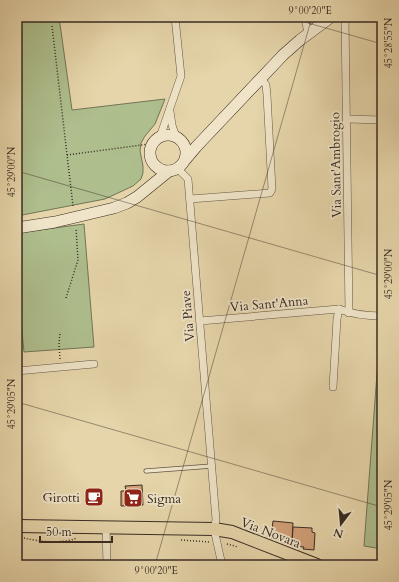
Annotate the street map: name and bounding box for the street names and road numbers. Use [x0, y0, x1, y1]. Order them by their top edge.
street label: Via Sant'Ambrogio [326, 112, 346, 218]
street label: Via Piave [177, 289, 199, 342]
street label: Via Sant'Anna [229, 292, 309, 316]
street label: Via Novara [238, 513, 304, 553]

